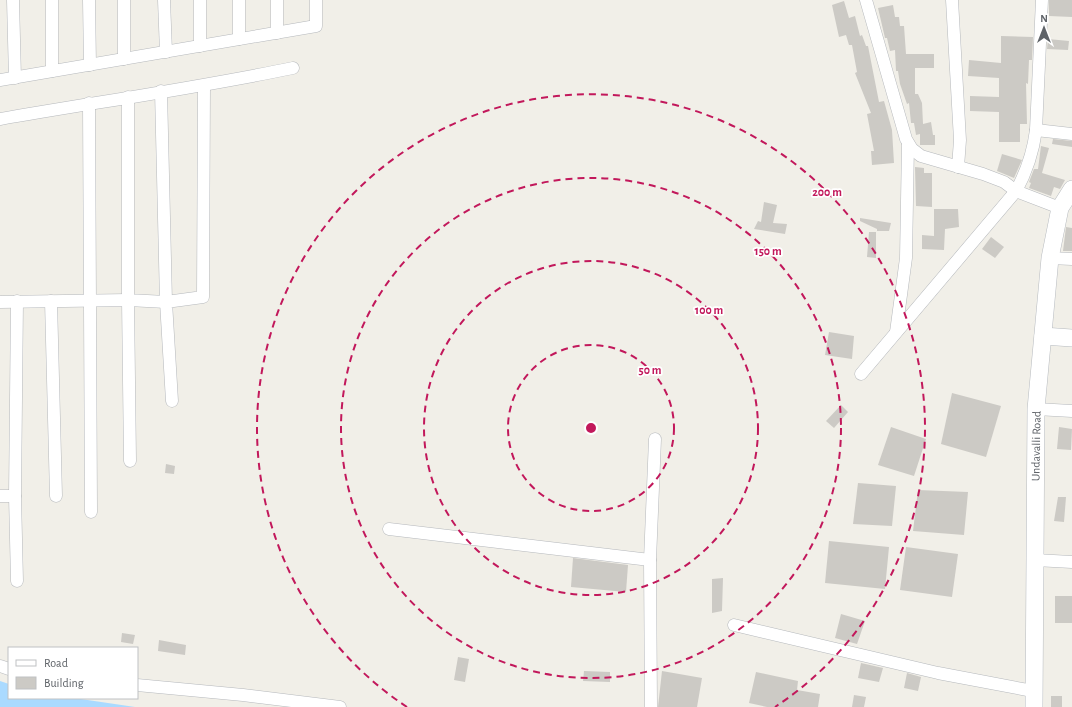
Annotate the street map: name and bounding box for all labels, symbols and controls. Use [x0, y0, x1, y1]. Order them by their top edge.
north arrow [1024, 8, 1064, 48]
text: N [1040, 13, 1048, 24]
text: 200 m [812, 186, 842, 198]
text: 150 m [754, 245, 782, 257]
text: 100 m [695, 304, 723, 316]
text: 50 m [639, 364, 662, 376]
street label: Undavalli Road [1029, 411, 1043, 481]
centre of rings [584, 421, 598, 435]
legend [8, 647, 138, 699]
text: Road [44, 657, 68, 669]
text: Building [44, 677, 84, 689]

